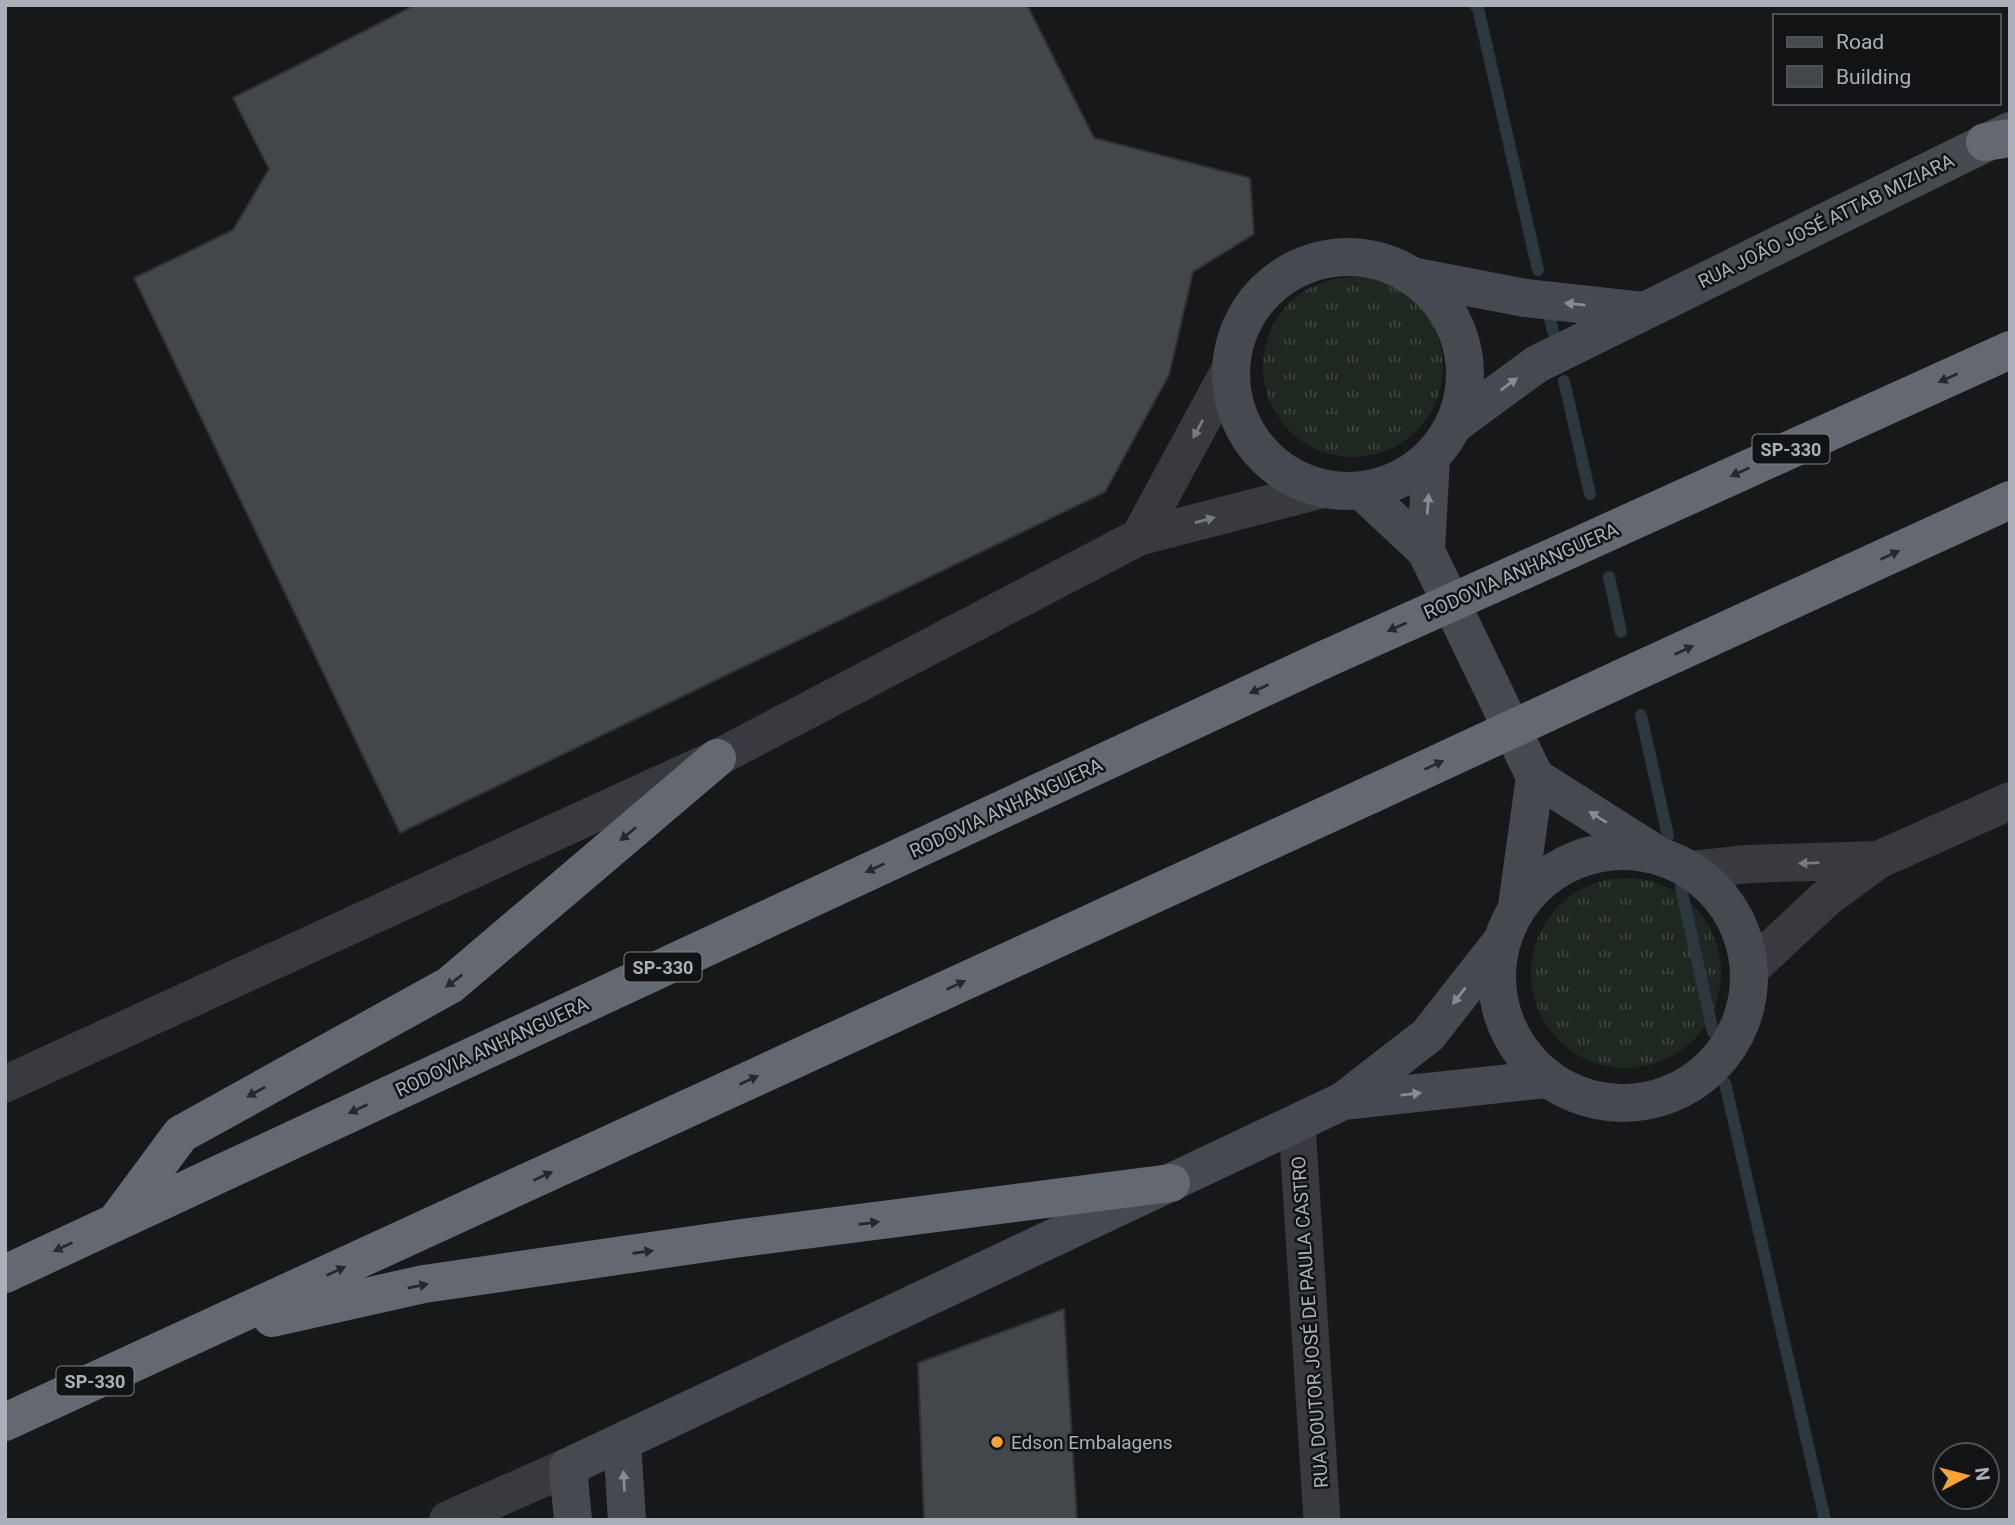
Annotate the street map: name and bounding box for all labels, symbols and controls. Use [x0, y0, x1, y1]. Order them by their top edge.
legend [1773, 14, 2001, 105]
text: Road [1836, 30, 1884, 54]
text: Building [1836, 65, 1911, 89]
street label: RUA JOÃO JOSÉ ATTAB MIZIARA [1694, 149, 1958, 293]
one-way arrow [1564, 298, 1586, 309]
one-way arrow [1937, 373, 1958, 384]
one-way arrow [1500, 377, 1518, 391]
one-way arrow [1192, 419, 1204, 439]
road number: SP-330 [1752, 434, 1830, 463]
one-way arrow [1730, 466, 1750, 478]
one-way arrow [1423, 493, 1434, 515]
one-way arrow [1194, 514, 1216, 525]
street label: RODOVIA ANHANGUERA [1420, 517, 1622, 624]
one-way arrow [1880, 549, 1900, 560]
one-way arrow [1387, 621, 1407, 633]
one-way arrow [1674, 644, 1694, 656]
one-way arrow [1249, 684, 1269, 695]
street label: RODOVIA ANHANGUERA [906, 753, 1107, 863]
one-way arrow [1424, 759, 1444, 771]
one-way arrow [1589, 811, 1608, 824]
one-way arrow [619, 826, 637, 842]
one-way arrow [1798, 857, 1820, 869]
one-way arrow [865, 863, 885, 874]
road number: SP-330 [624, 952, 702, 982]
one-way arrow [446, 973, 464, 988]
one-way arrow [946, 979, 966, 991]
one-way arrow [1451, 986, 1466, 1004]
street label: RODOVIA ANHANGUERA [392, 992, 593, 1102]
one-way arrow [739, 1074, 759, 1086]
one-way arrow [247, 1086, 266, 1098]
one-way arrow [1400, 1088, 1422, 1099]
one-way arrow [348, 1104, 368, 1115]
street label: RUA DOUTOR JOSÉ DE PAULA CASTRO [1287, 1155, 1333, 1489]
one-way arrow [532, 1170, 553, 1181]
one-way arrow [858, 1217, 880, 1228]
one-way arrow [53, 1241, 73, 1253]
one-way arrow [632, 1247, 654, 1258]
one-way arrow [326, 1265, 346, 1277]
one-way arrow [407, 1280, 429, 1291]
road number: SP-330 [56, 1366, 134, 1396]
place label: Edson Embalagens [1011, 1431, 1173, 1454]
marker: Edson Embalagens [989, 1434, 1005, 1450]
north arrow [1931, 1441, 2001, 1511]
text: N [1970, 1466, 1995, 1482]
one-way arrow [619, 1470, 630, 1492]

